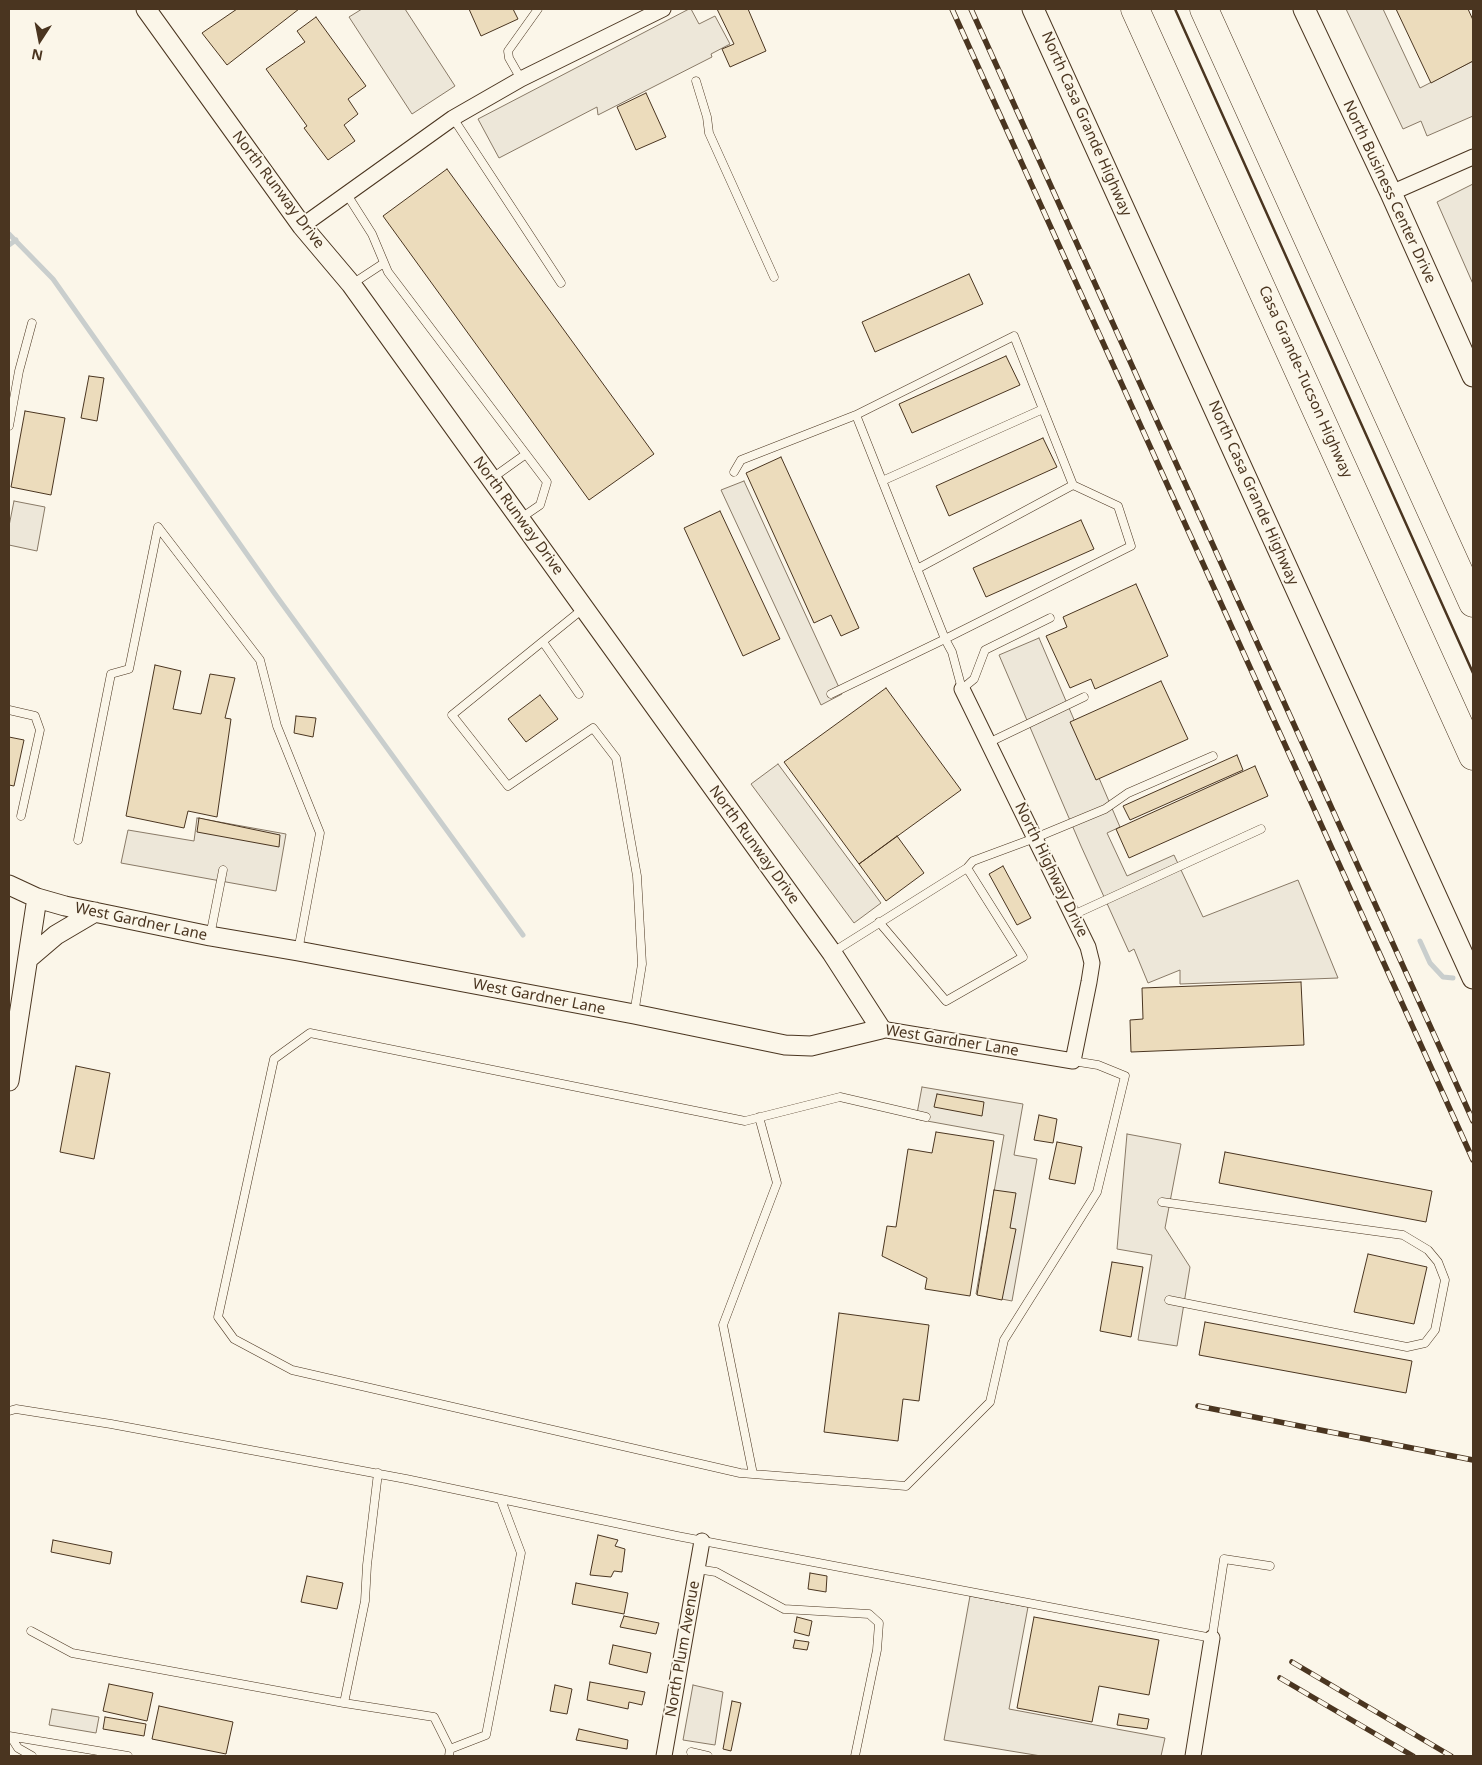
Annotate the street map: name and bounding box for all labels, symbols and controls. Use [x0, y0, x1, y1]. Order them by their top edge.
north arrow [15, 15, 65, 65]
street label: North Casa Grande Highway [1037, 29, 1135, 219]
text: N [30, 45, 44, 66]
street label: North Business Center Drive [1339, 98, 1439, 286]
street label: North Runway Drive [228, 128, 328, 252]
street label: Casa Grande-Tucson Highway [1254, 283, 1356, 481]
street label: North Casa Grande Highway [1204, 398, 1302, 588]
street label: North Runway Drive [469, 453, 567, 579]
street label: North Runway Drive [705, 782, 803, 908]
street label: North Highway Drive [1011, 800, 1091, 940]
street label: West Gardner Lane [73, 899, 209, 945]
street label: West Gardner Lane [471, 975, 607, 1019]
street label: West Gardner Lane [884, 1022, 1020, 1060]
street label: North Plum Avenue [662, 1579, 704, 1719]

